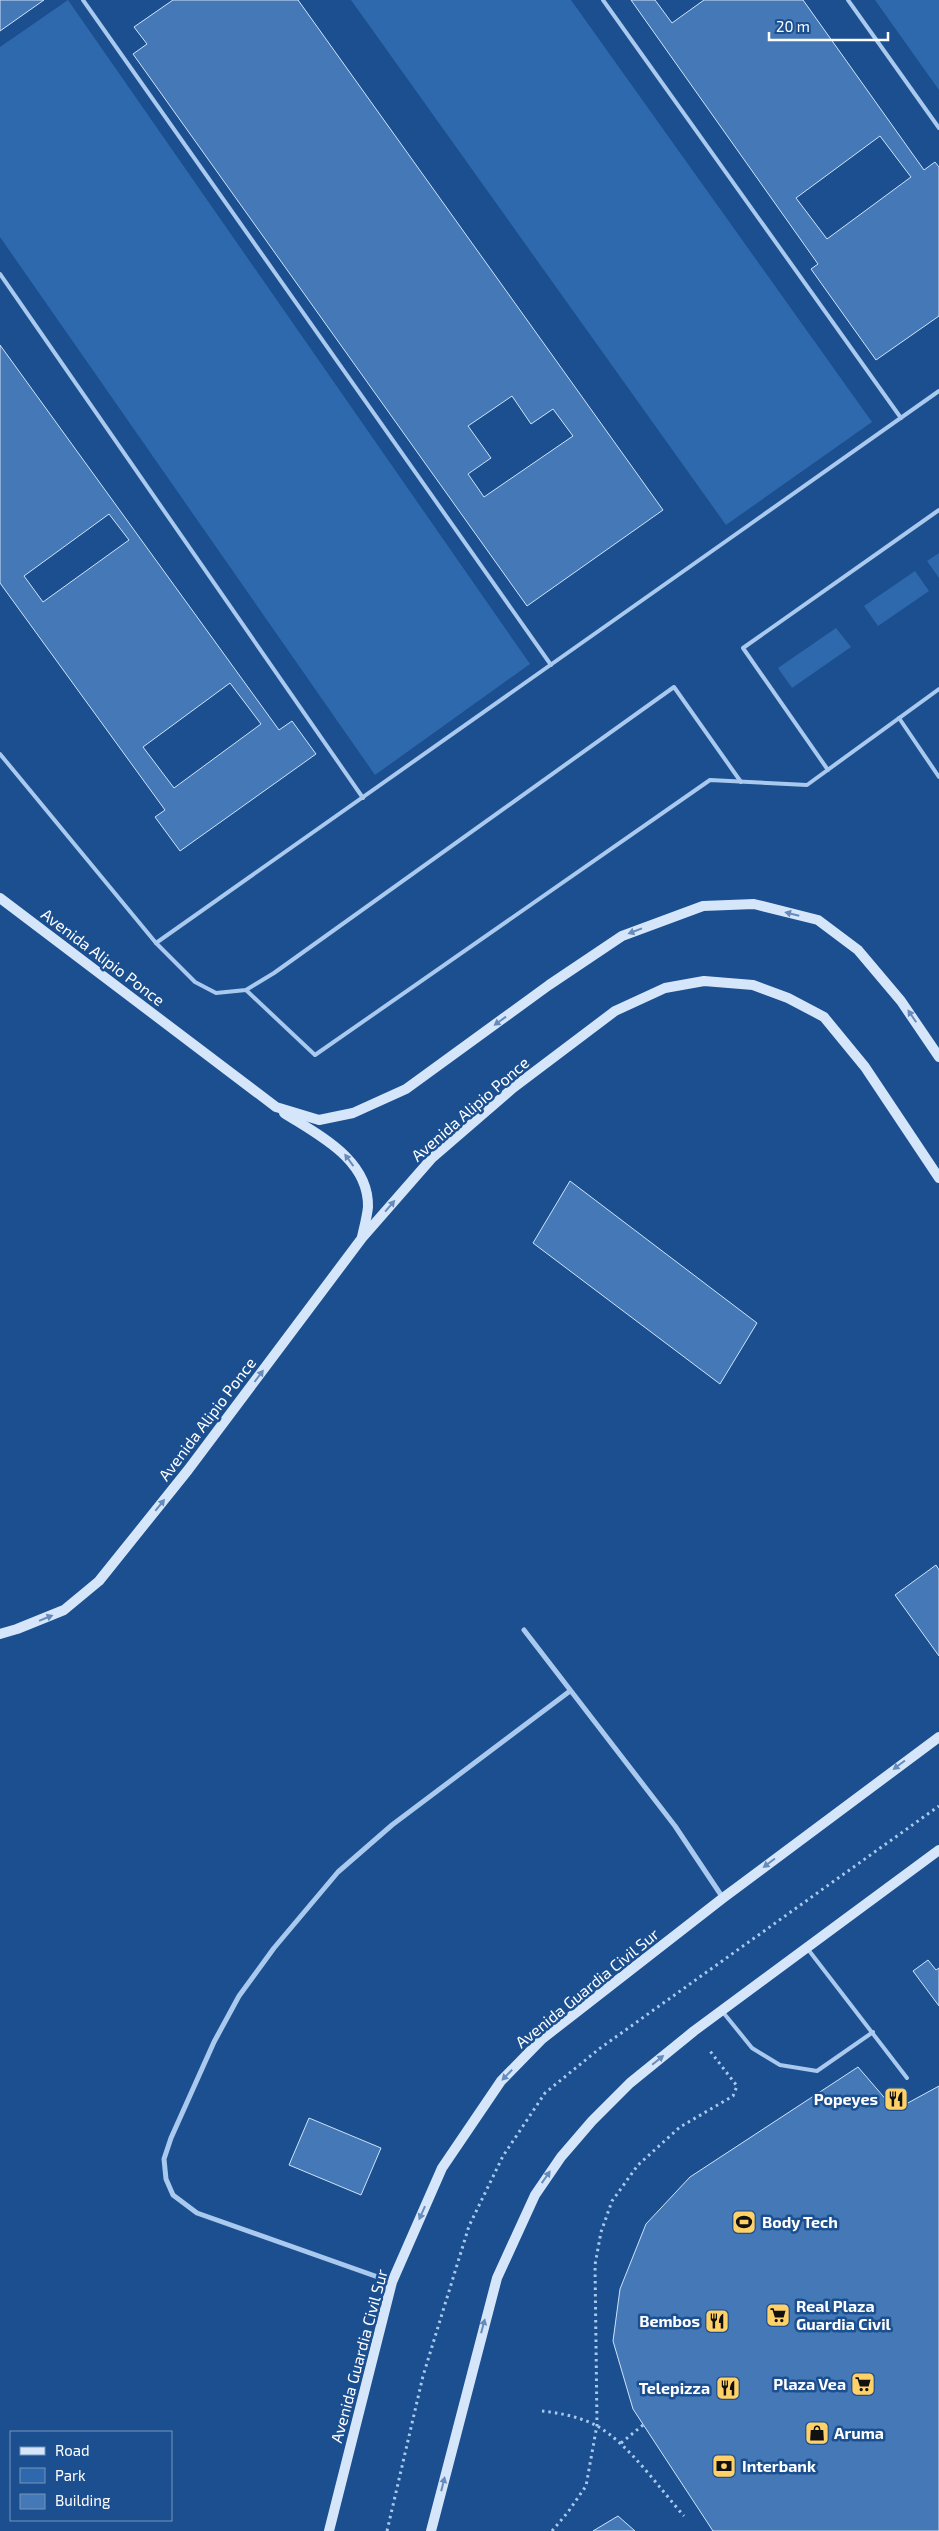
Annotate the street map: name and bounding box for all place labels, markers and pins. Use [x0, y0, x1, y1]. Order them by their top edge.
restaurant icon: Popeyes [883, 2086, 909, 2112]
place label: Popeyes [814, 2089, 878, 2109]
sports icon: Body Tech [731, 2209, 757, 2235]
place label: Body Tech [762, 2212, 838, 2232]
place label: Real Plaza Guardia Civil [796, 2296, 892, 2333]
supermarket icon: Real Plaza Guardia Civil [765, 2302, 791, 2328]
restaurant icon: Bembos [704, 2308, 730, 2334]
place label: Bembos [639, 2311, 700, 2330]
supermarket icon: Plaza Vea [850, 2371, 876, 2397]
place label: Plaza Vea [773, 2374, 846, 2393]
restaurant icon: Telepizza [715, 2375, 741, 2401]
place label: Telepizza [639, 2378, 710, 2397]
shop icon: Aruma [804, 2420, 830, 2446]
place label: Aruma [834, 2423, 884, 2442]
bank icon: Interbank [711, 2453, 737, 2479]
place label: Interbank [742, 2456, 816, 2475]

